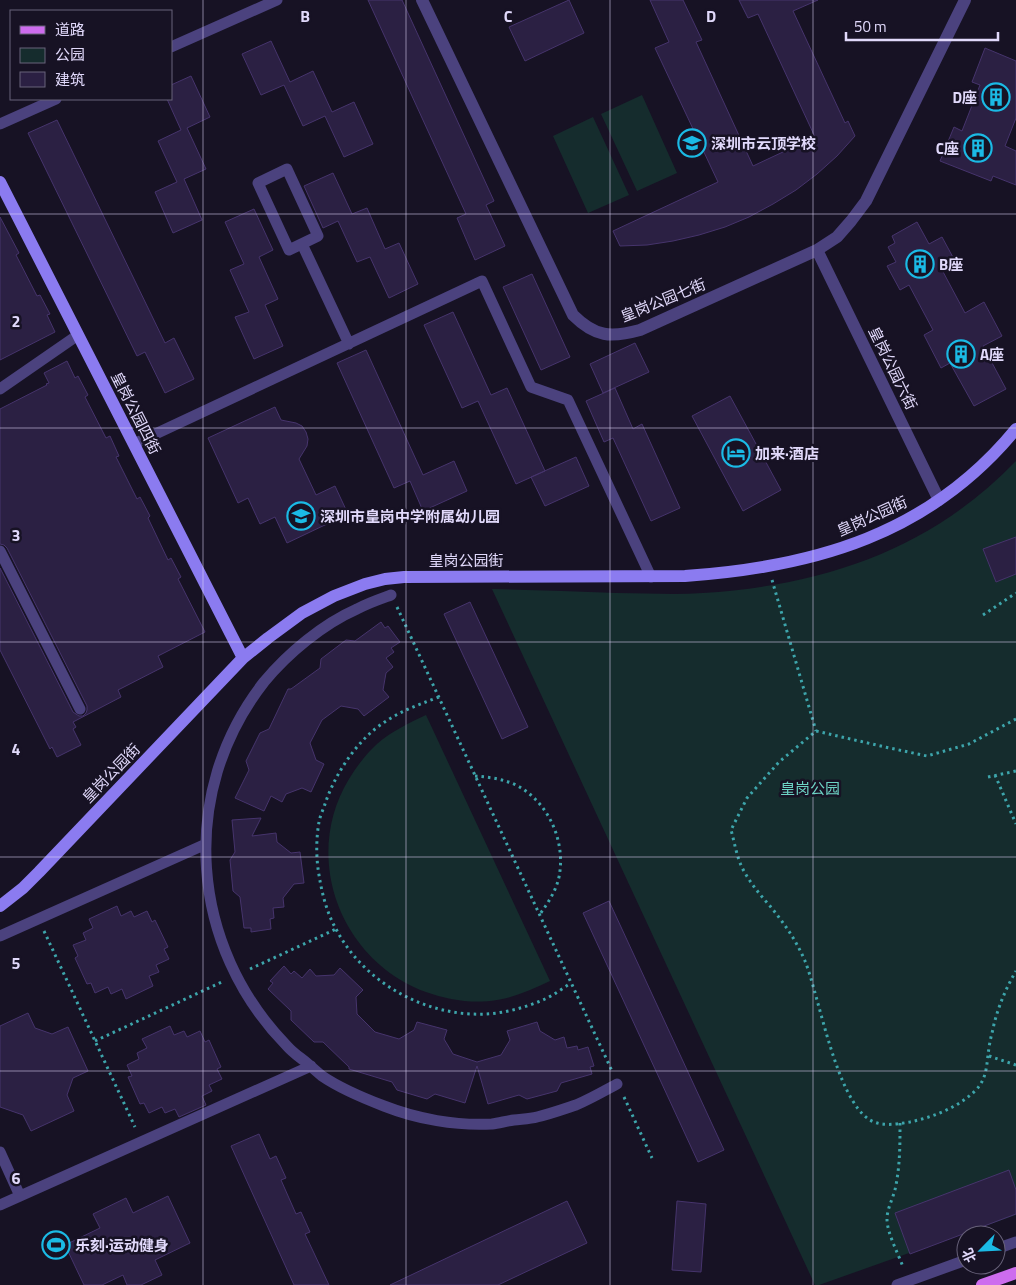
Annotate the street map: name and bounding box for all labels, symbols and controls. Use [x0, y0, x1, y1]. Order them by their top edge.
text: B [300, 4, 310, 28]
text: C [504, 4, 513, 28]
text: D [706, 4, 716, 28]
legend [10, 10, 172, 100]
scale bar [846, 10, 998, 42]
text: 50 m [854, 15, 887, 38]
text: 道路 [55, 18, 85, 41]
text: 公园 [55, 43, 85, 66]
text: 建筑 [55, 68, 85, 91]
building icon: D座 [981, 82, 1011, 112]
place label: D座 [952, 86, 977, 109]
school or university icon: 深圳市云顶学校 [677, 128, 707, 158]
place label: 深圳市云顶学校 [711, 132, 816, 155]
building icon: C座 [963, 133, 993, 163]
place label: C座 [936, 137, 959, 160]
building icon: B座 [905, 249, 935, 279]
place label: B座 [939, 253, 963, 276]
street label: 皇岗公园七街 [617, 272, 709, 328]
text: 2 [12, 309, 20, 333]
street label: 皇岗公园六街 [863, 323, 923, 413]
building icon: A座 [946, 339, 976, 369]
place label: A座 [980, 343, 1004, 366]
street label: 皇岗公园四街 [105, 368, 167, 458]
hotel icon: 加来·酒店 [721, 438, 751, 468]
place label: 加来·酒店 [755, 442, 819, 465]
street label: 皇岗公园街 [833, 490, 911, 542]
school or university icon: 深圳市皇岗中学附属幼儿园 [286, 501, 316, 531]
place label: 深圳市皇岗中学附属幼儿园 [320, 505, 500, 528]
text: 3 [12, 523, 20, 547]
street label: 皇岗公园街 [428, 549, 504, 572]
text: 4 [12, 737, 21, 761]
street label: 皇岗公园街 [77, 738, 145, 808]
park label: 皇岗公园 [780, 777, 840, 800]
text: 5 [12, 951, 21, 975]
text: 6 [12, 1166, 21, 1190]
north arrow [956, 1225, 1006, 1275]
sports icon: 乐刻·运动健身 [41, 1230, 71, 1260]
place label: 乐刻·运动健身 [75, 1234, 169, 1257]
text: 北 [956, 1245, 981, 1266]

